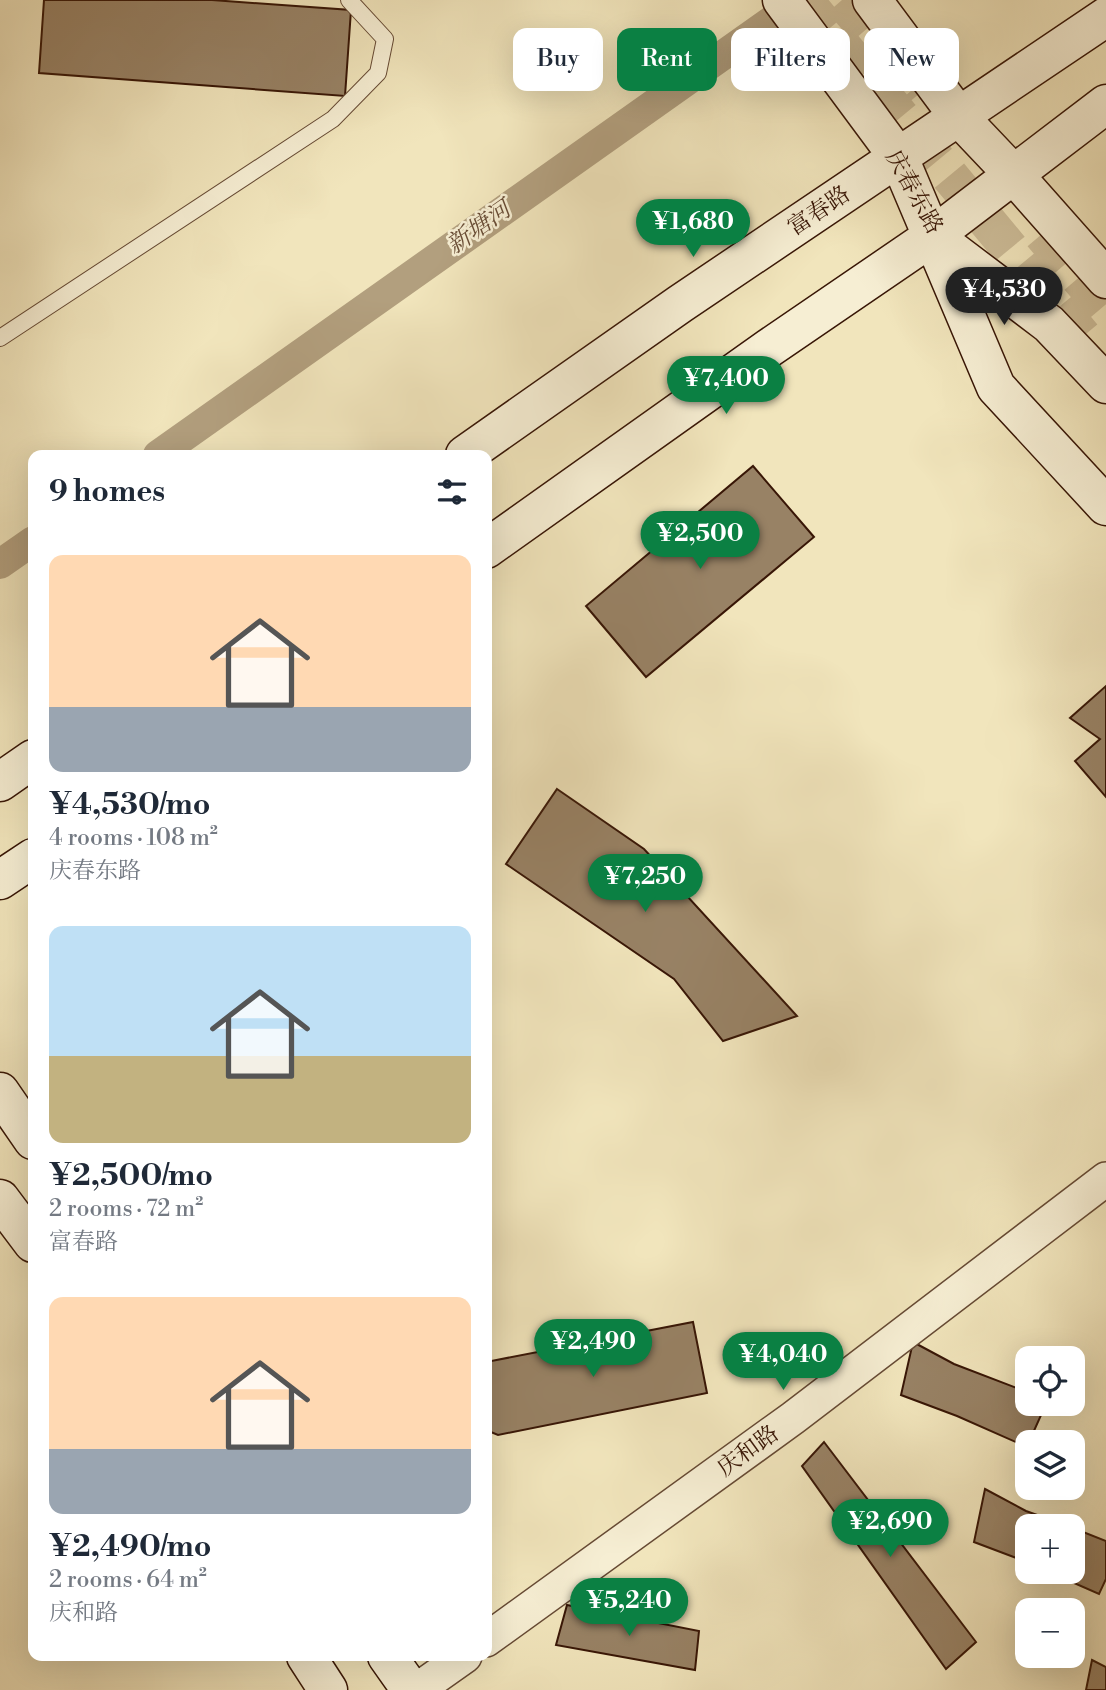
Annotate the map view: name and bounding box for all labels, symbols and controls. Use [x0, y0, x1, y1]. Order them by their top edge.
chip: Buy [513, 28, 603, 91]
chip: Rent [617, 28, 717, 91]
chip: Filters [731, 28, 850, 91]
chip: New [864, 28, 959, 91]
street label: 庆春东路 [879, 145, 949, 239]
street label: 富春路 [783, 180, 855, 242]
water label: 新塘河 [441, 193, 520, 261]
pin: ¥1,680 [636, 200, 750, 259]
text: ¥1,680 [652, 208, 734, 236]
pin: ¥4,530 [947, 268, 1061, 327]
text: ¥4,530 [962, 276, 1046, 304]
pin: ¥7,400 [669, 356, 783, 416]
text: ¥7,400 [683, 365, 769, 393]
text: 9 homes [49, 473, 165, 511]
icon: filters [433, 473, 471, 511]
pin: ¥2,500 [643, 512, 757, 571]
text: ¥2,500 [657, 520, 743, 548]
icon: home [197, 600, 323, 726]
text: ¥4,530/mo [49, 786, 210, 824]
text: 4 rooms · 108 m² [49, 824, 218, 852]
pin: ¥7,250 [588, 855, 702, 914]
text: 庆春东路 [49, 857, 141, 885]
text: ¥7,250 [604, 863, 686, 891]
icon: home [197, 971, 323, 1097]
text: ¥2,500/mo [49, 1157, 213, 1195]
text: 2 rooms · 72 m² [49, 1195, 203, 1223]
text: 富春路 [49, 1228, 118, 1256]
pin: ¥2,490 [536, 1320, 650, 1379]
text: ¥2,490 [550, 1328, 636, 1356]
pin: ¥4,040 [726, 1332, 840, 1392]
text: ¥4,040 [739, 1341, 827, 1369]
icon: home [197, 1342, 323, 1468]
map controls [1015, 1346, 1085, 1668]
button: locate [1015, 1346, 1085, 1416]
street label: 庆和路 [712, 1419, 784, 1483]
button: layers [1015, 1430, 1085, 1500]
pin: ¥2,690 [833, 1500, 947, 1559]
text: ¥2,690 [848, 1508, 932, 1536]
button: + [1015, 1514, 1085, 1584]
text: ¥2,490/mo [49, 1528, 211, 1566]
text: 2 rooms · 64 m² [49, 1566, 207, 1594]
pin: ¥5,240 [572, 1578, 686, 1638]
text: ¥5,240 [586, 1587, 672, 1615]
button: − [1015, 1598, 1085, 1668]
text: 庆和路 [49, 1599, 118, 1627]

